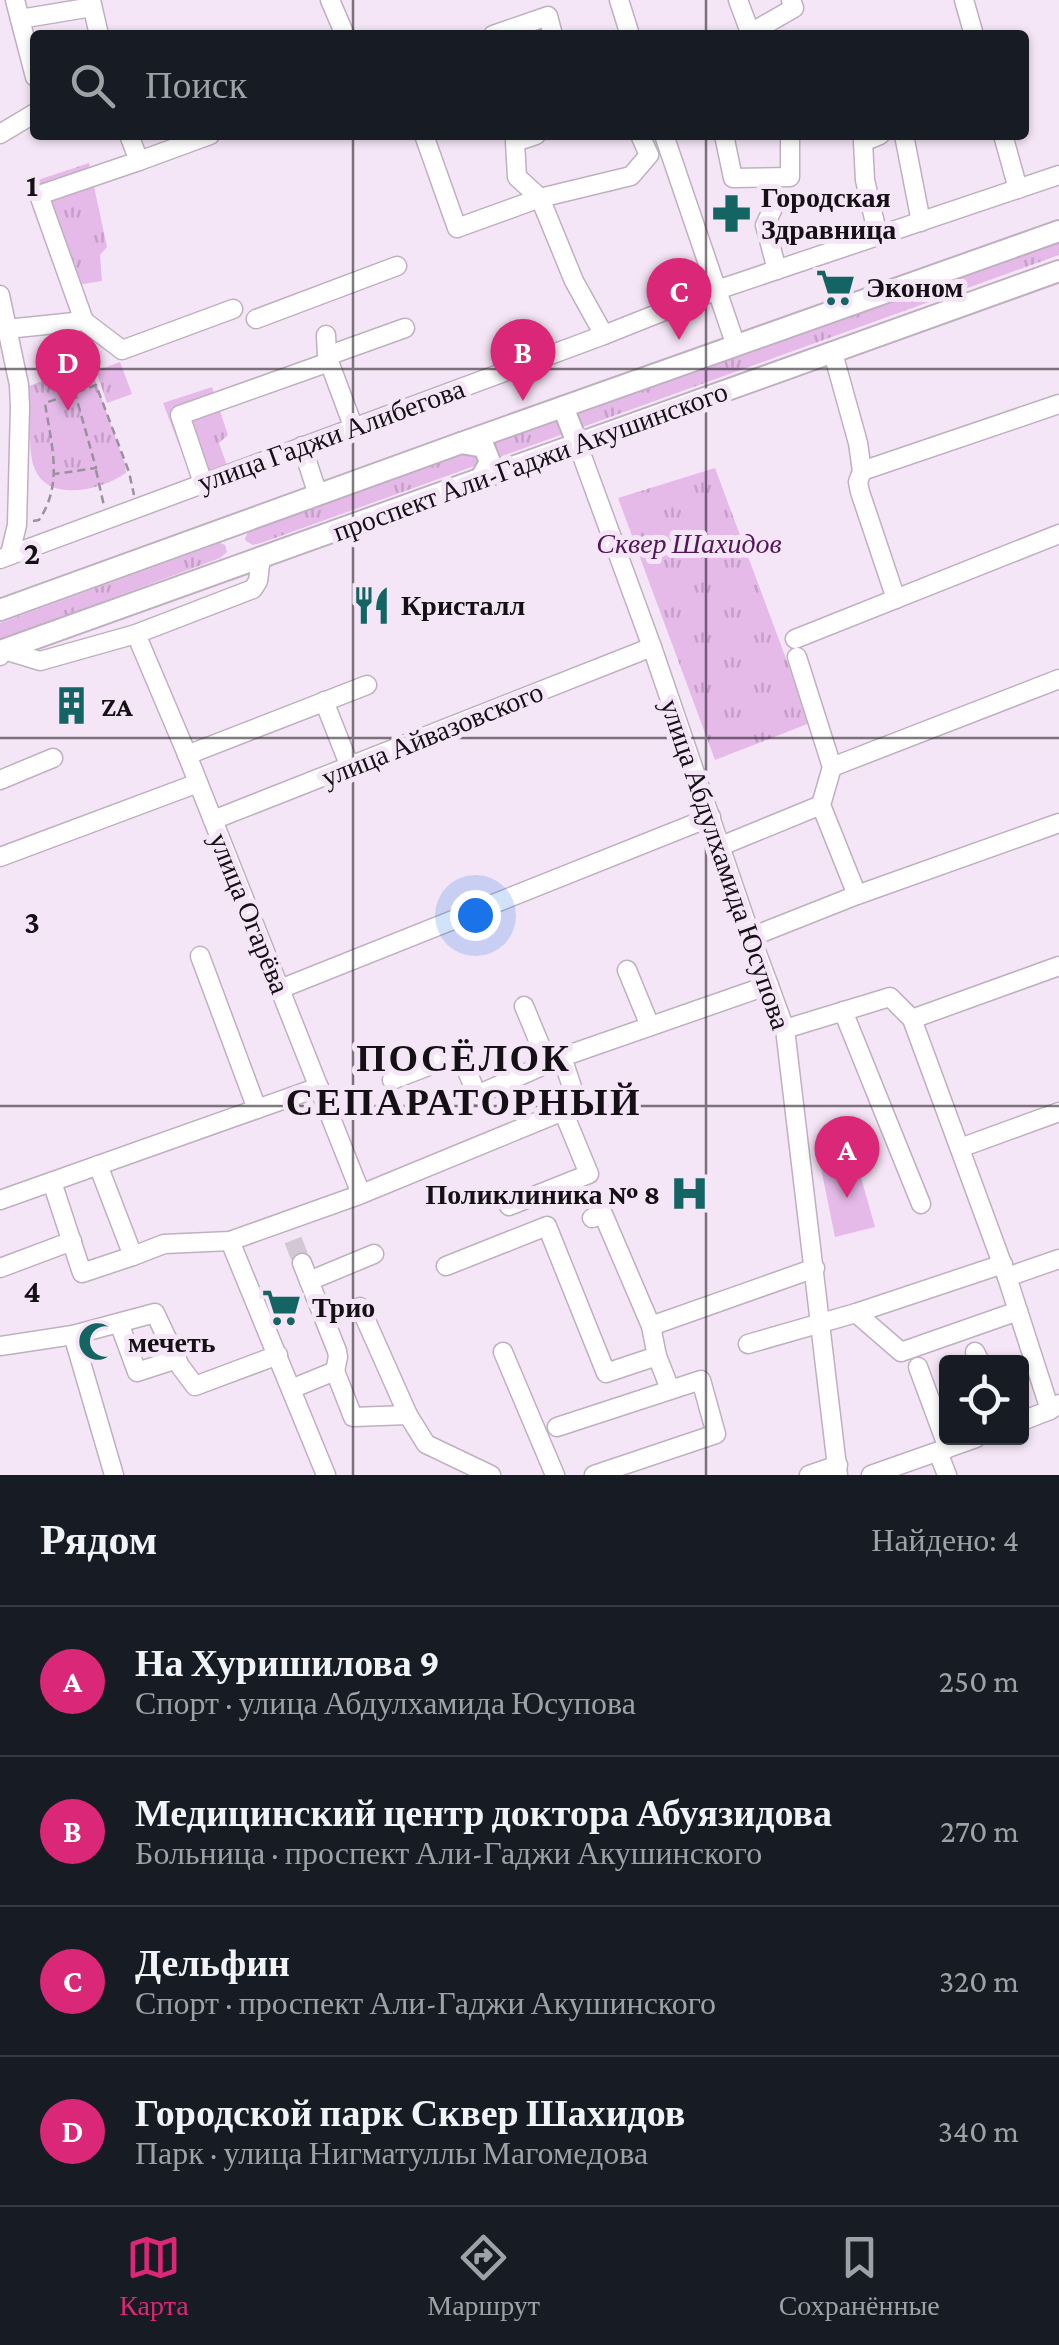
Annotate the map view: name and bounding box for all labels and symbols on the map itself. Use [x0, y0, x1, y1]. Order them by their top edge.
text: 1 [26, 167, 38, 203]
place label: Городская Здравница [761, 182, 896, 245]
pharmacy icon: Городская Здравница [710, 192, 752, 234]
pin: C [646, 258, 712, 340]
supermarket icon: Эконом [815, 266, 857, 308]
place label: Эконом [866, 272, 963, 303]
pin: B [490, 318, 556, 401]
pin: D [36, 328, 100, 411]
street label: улица Гаджи Алибегова [194, 373, 469, 498]
street label: проспект Али-Гаджи Акушинского [329, 375, 732, 547]
park label: Сквер Шахидов [596, 528, 782, 559]
text: 2 [24, 535, 40, 571]
restaurant icon: Кристалл [350, 584, 392, 626]
place label: Кристалл [401, 590, 525, 621]
street label: улица Айвазовского [317, 676, 548, 793]
building icon: ZA [50, 685, 92, 727]
place label: ZA [101, 691, 133, 722]
street label: улица Абдулхамида Юсупова [654, 695, 797, 1034]
street label: улица Огарёва [203, 828, 296, 998]
your location [450, 890, 501, 941]
text: 3 [24, 904, 40, 940]
district label: ПОСЁЛОК СЕПАРАТОРНЫЙ [286, 1037, 642, 1123]
pin: A [814, 1116, 880, 1198]
hospital icon: Поликлиника № 8 [669, 1173, 711, 1215]
place label: Поликлиника № 8 [425, 1179, 660, 1210]
text: 4 [23, 1273, 41, 1309]
supermarket icon: Трио [261, 1286, 303, 1328]
place label: Трио [312, 1292, 375, 1323]
mosque icon: мечеть [77, 1321, 119, 1363]
place label: мечеть [128, 1327, 216, 1358]

